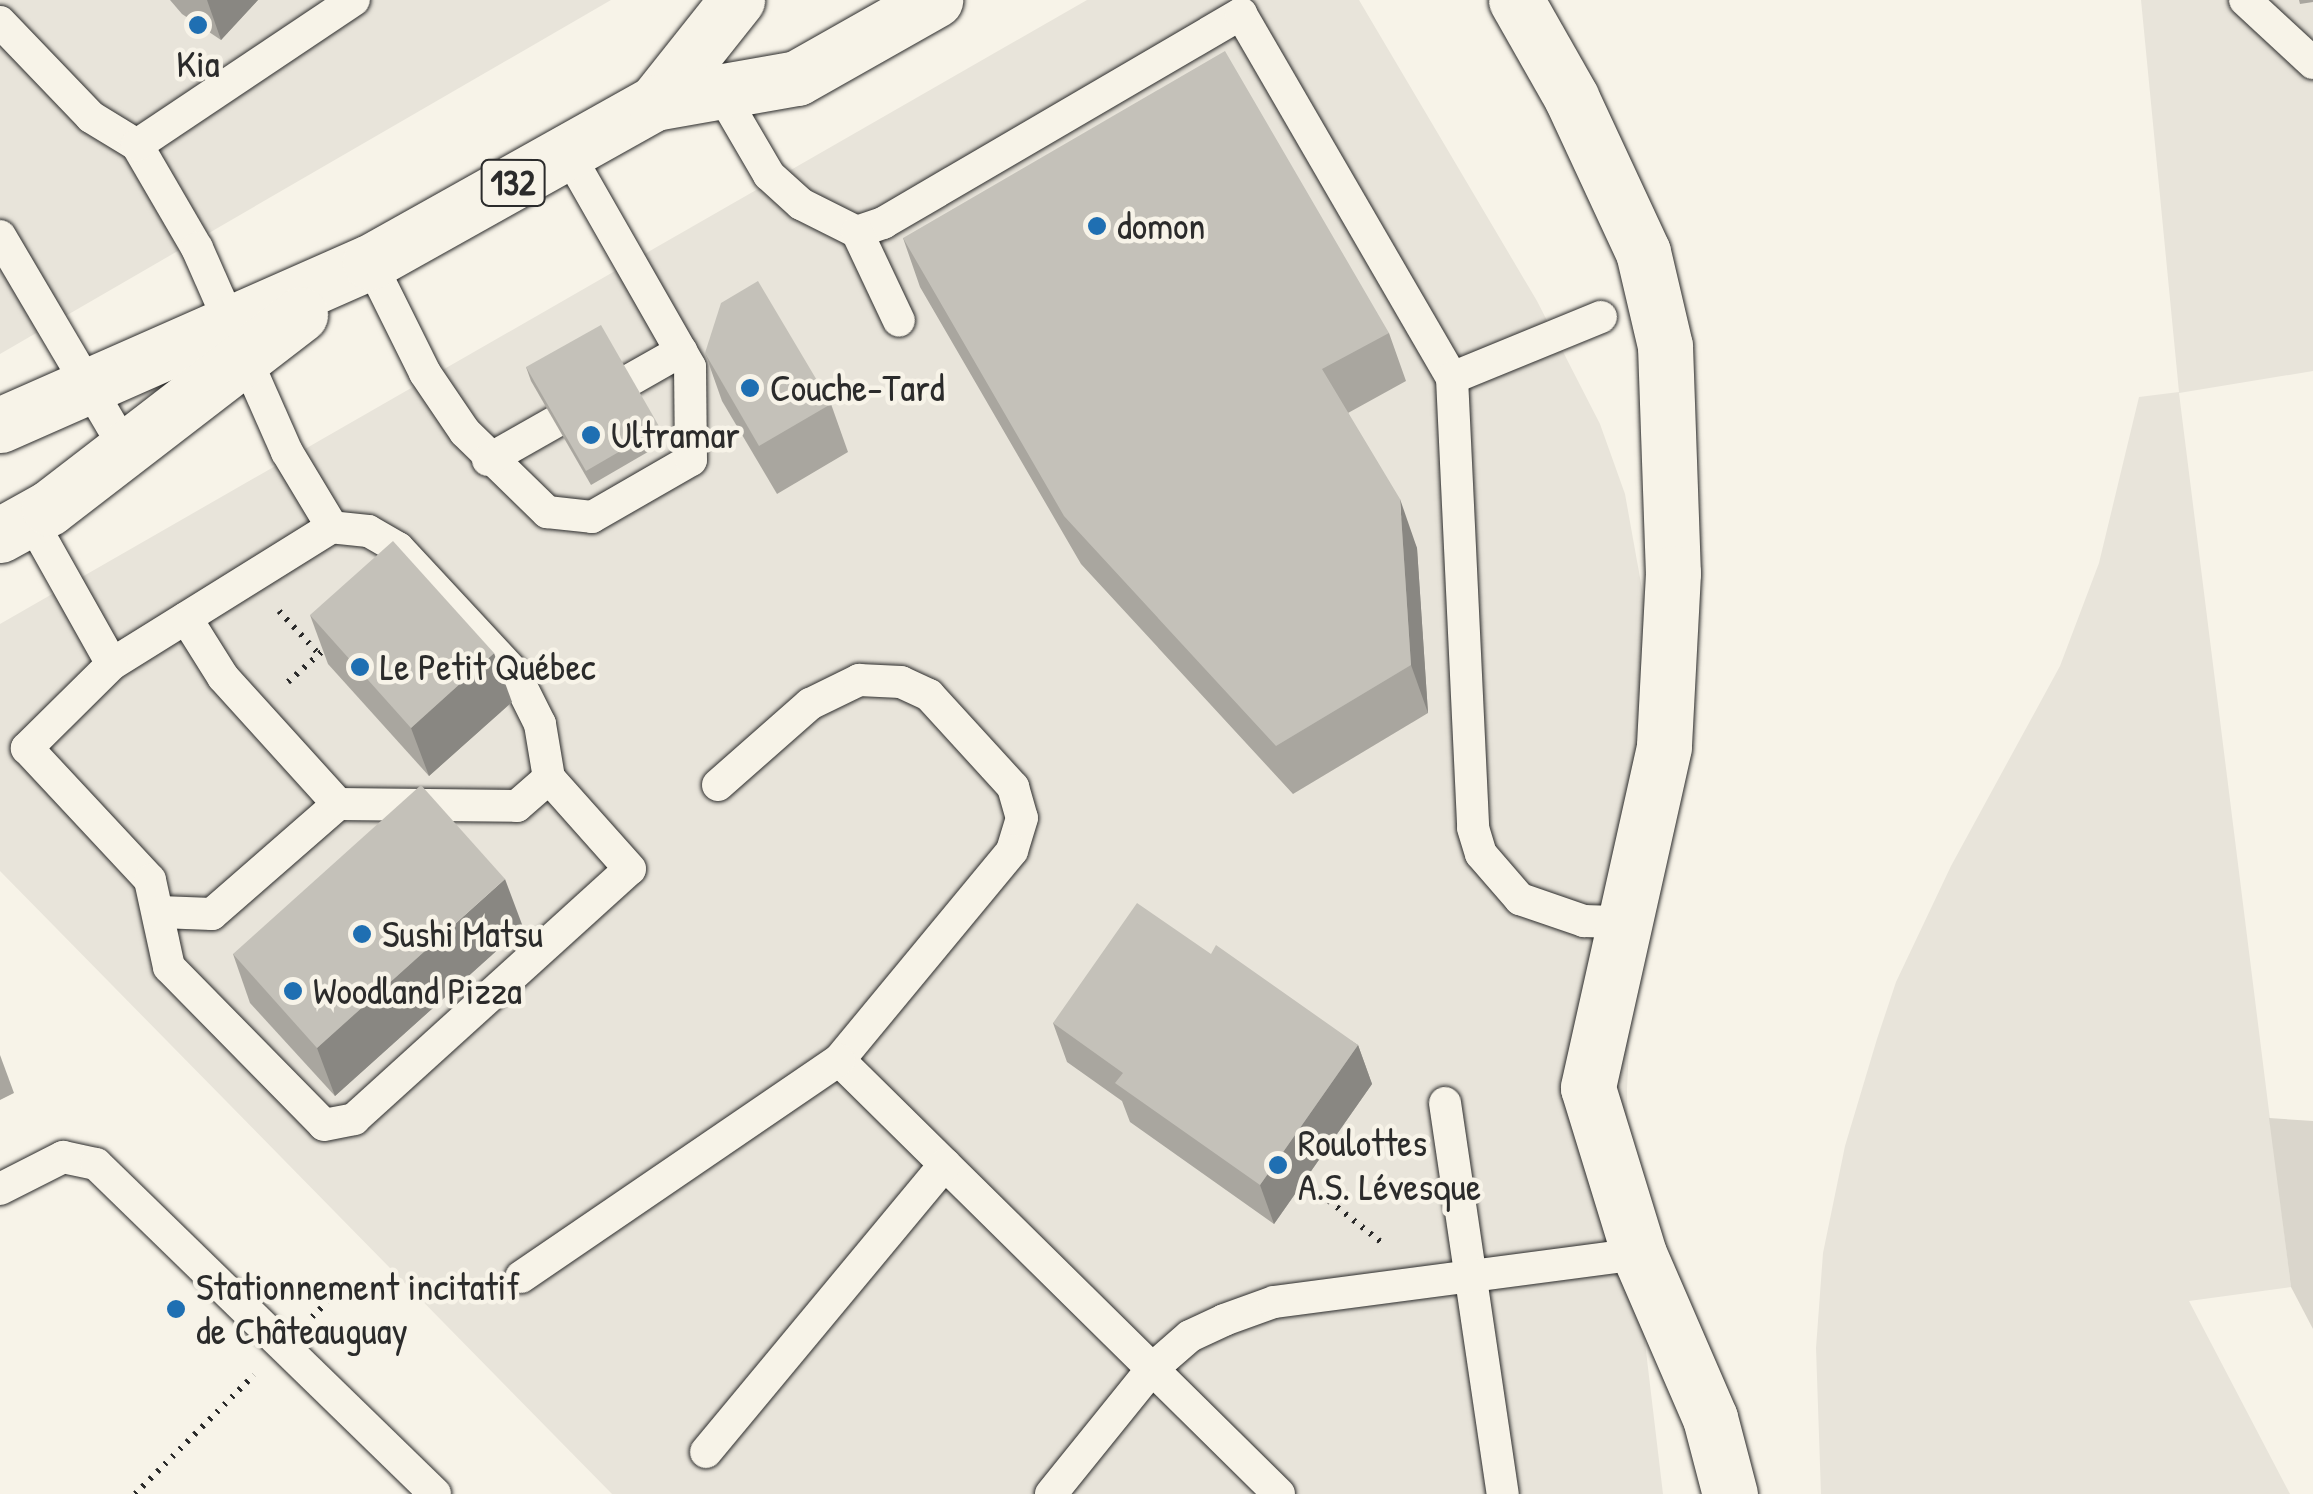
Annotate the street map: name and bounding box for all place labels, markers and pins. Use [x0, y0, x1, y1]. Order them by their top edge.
marker: Kia [187, 14, 209, 36]
place label: Kia [176, 41, 220, 87]
place label: domon [1117, 203, 1205, 249]
marker: domon [1086, 215, 1108, 237]
place label: Couche-Tard [770, 365, 945, 411]
marker: Couche-Tard [739, 377, 761, 399]
place label: Ultramar [611, 412, 740, 458]
marker: Ultramar [580, 424, 602, 446]
place label: Le Petit Québec [380, 644, 596, 690]
marker: Le Petit Québec [349, 656, 371, 678]
place label: Sushi Matsu [382, 911, 543, 957]
marker: Sushi Matsu [351, 923, 373, 945]
place label: Woodland Pizza [313, 968, 522, 1014]
marker: Woodland Pizza [282, 980, 304, 1002]
place label: Roulottes A.S. Lévesque [1298, 1120, 1481, 1210]
marker: Roulottes A.S. Lévesque [1267, 1154, 1289, 1176]
place label: Stationnement incitatif de Châteauguay [196, 1264, 520, 1354]
marker: Stationnement incitatif de Châteauguay [165, 1298, 187, 1320]

